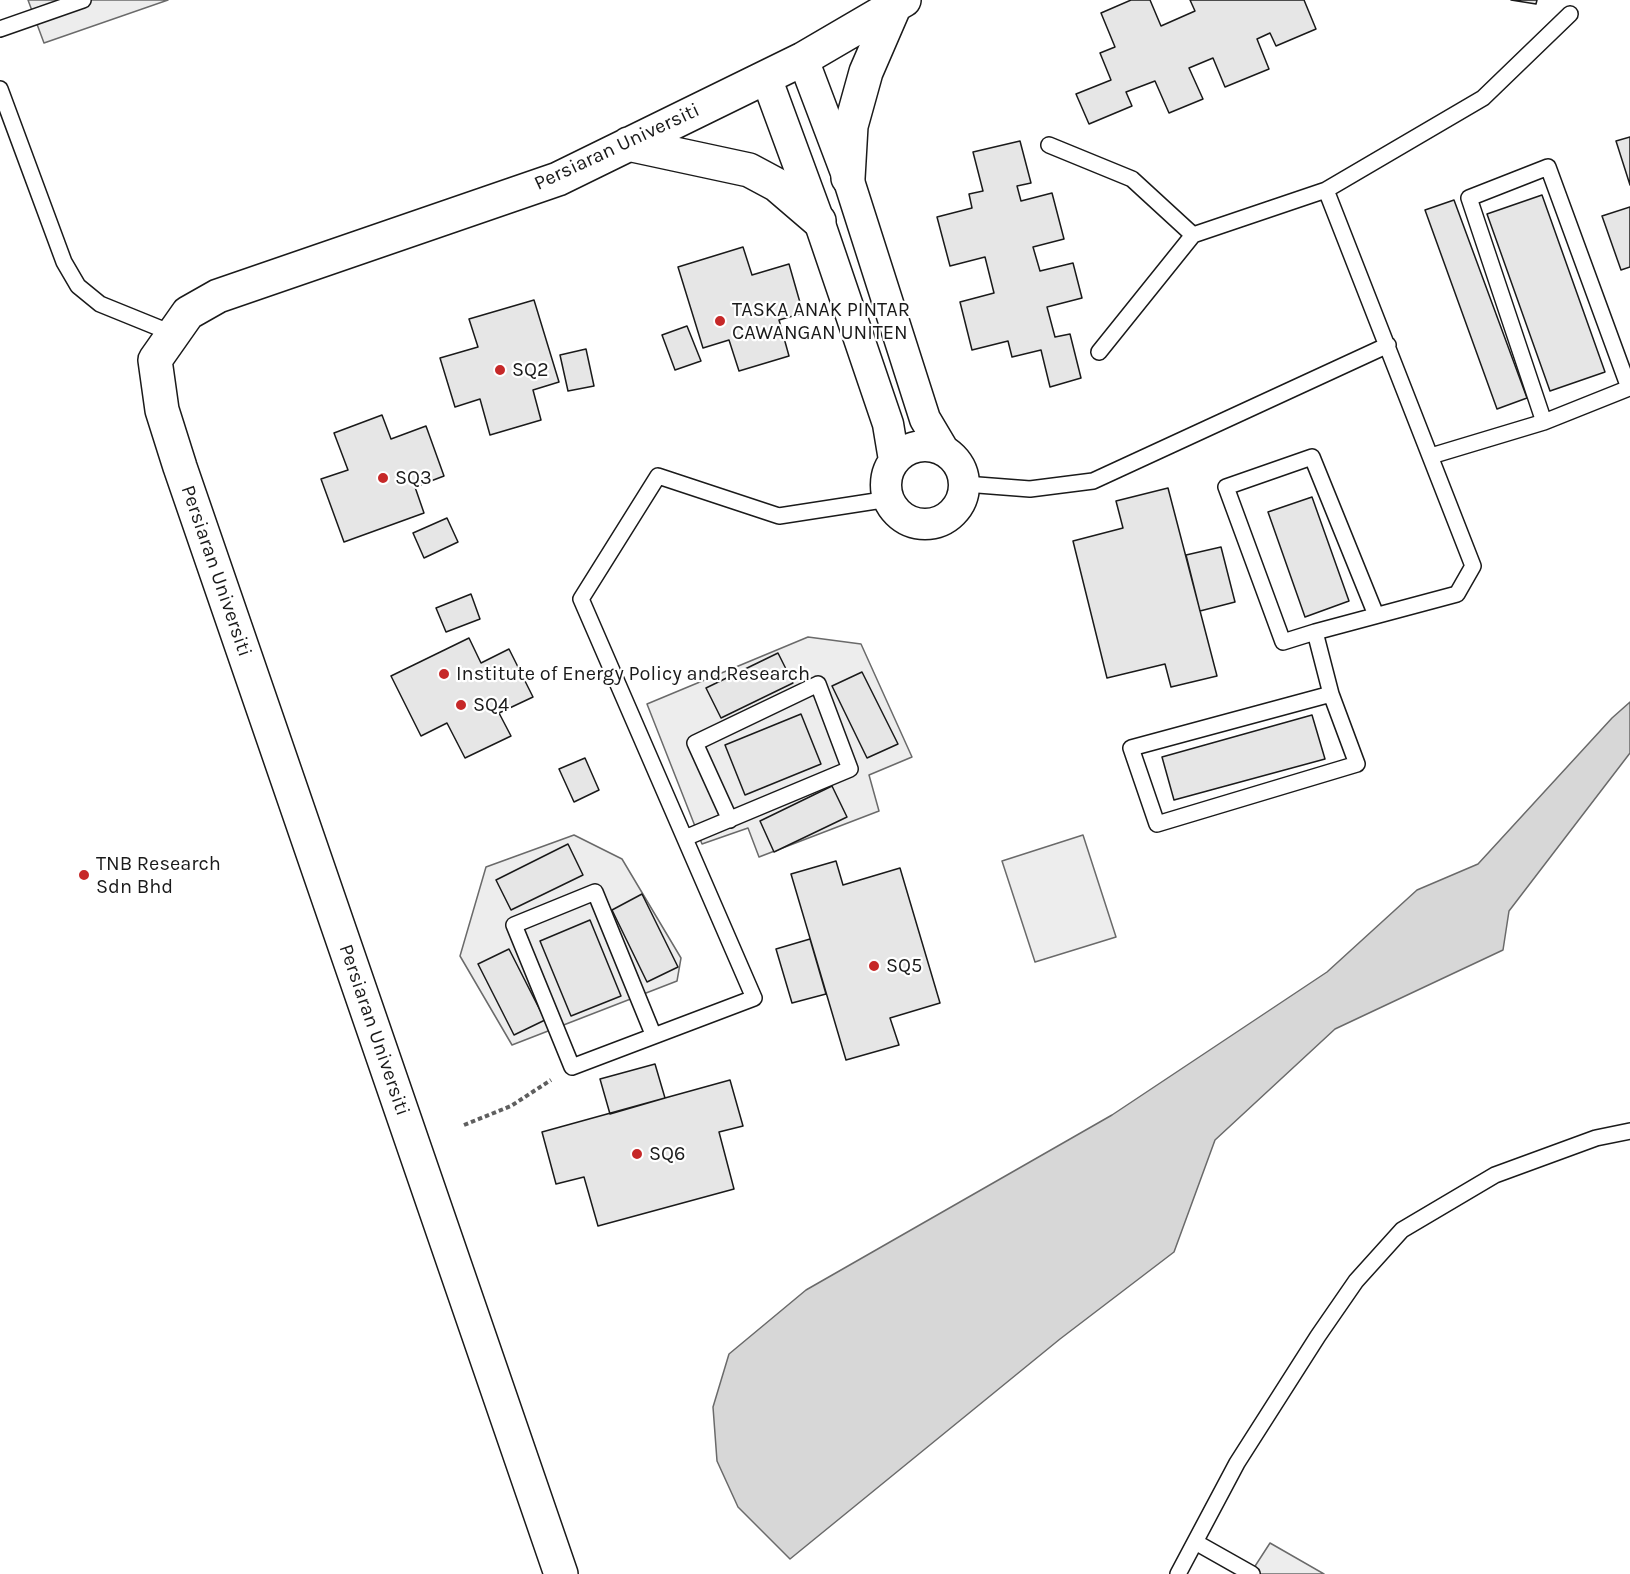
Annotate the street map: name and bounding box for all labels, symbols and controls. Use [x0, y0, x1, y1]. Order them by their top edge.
street label: Persiaran Universiti [530, 98, 704, 196]
place label: TASKA ANAK PINTAR CAWANGAN UNITEN [732, 298, 910, 345]
marker: TASKA ANAK PINTAR CAWANGAN UNITEN [713, 314, 727, 328]
place label: SQ2 [512, 358, 549, 382]
marker: SQ2 [493, 363, 507, 377]
place label: SQ3 [395, 466, 432, 490]
marker: SQ3 [376, 471, 390, 485]
street label: Persiaran Universiti [175, 482, 257, 660]
place label: Institute of Energy Policy and Research [456, 662, 810, 686]
marker: Institute of Energy Policy and Research [437, 667, 451, 681]
place label: SQ4 [473, 693, 509, 717]
marker: SQ4 [454, 698, 468, 712]
place label: TNB Research Sdn Bhd [96, 852, 221, 899]
marker: TNB Research Sdn Bhd [77, 868, 91, 882]
street label: Persiaran Universiti [333, 941, 415, 1119]
place label: SQ5 [886, 954, 922, 978]
marker: SQ5 [867, 959, 881, 973]
place label: SQ6 [649, 1142, 686, 1166]
marker: SQ6 [630, 1147, 644, 1161]

